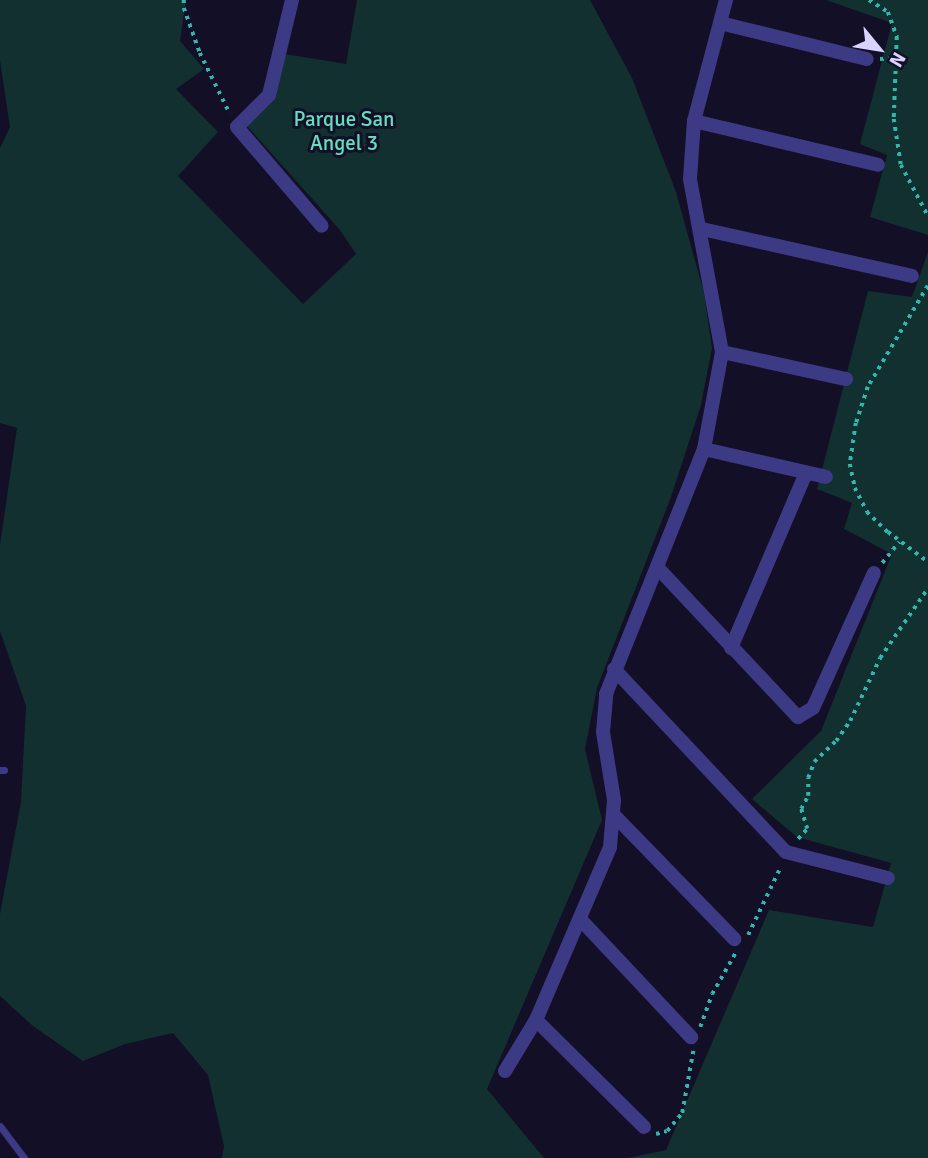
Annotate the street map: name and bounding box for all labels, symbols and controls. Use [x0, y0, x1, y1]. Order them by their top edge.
north arrow [844, 14, 914, 84]
text: N [883, 48, 911, 71]
park label: Parque San Angel 3 [293, 106, 395, 156]

